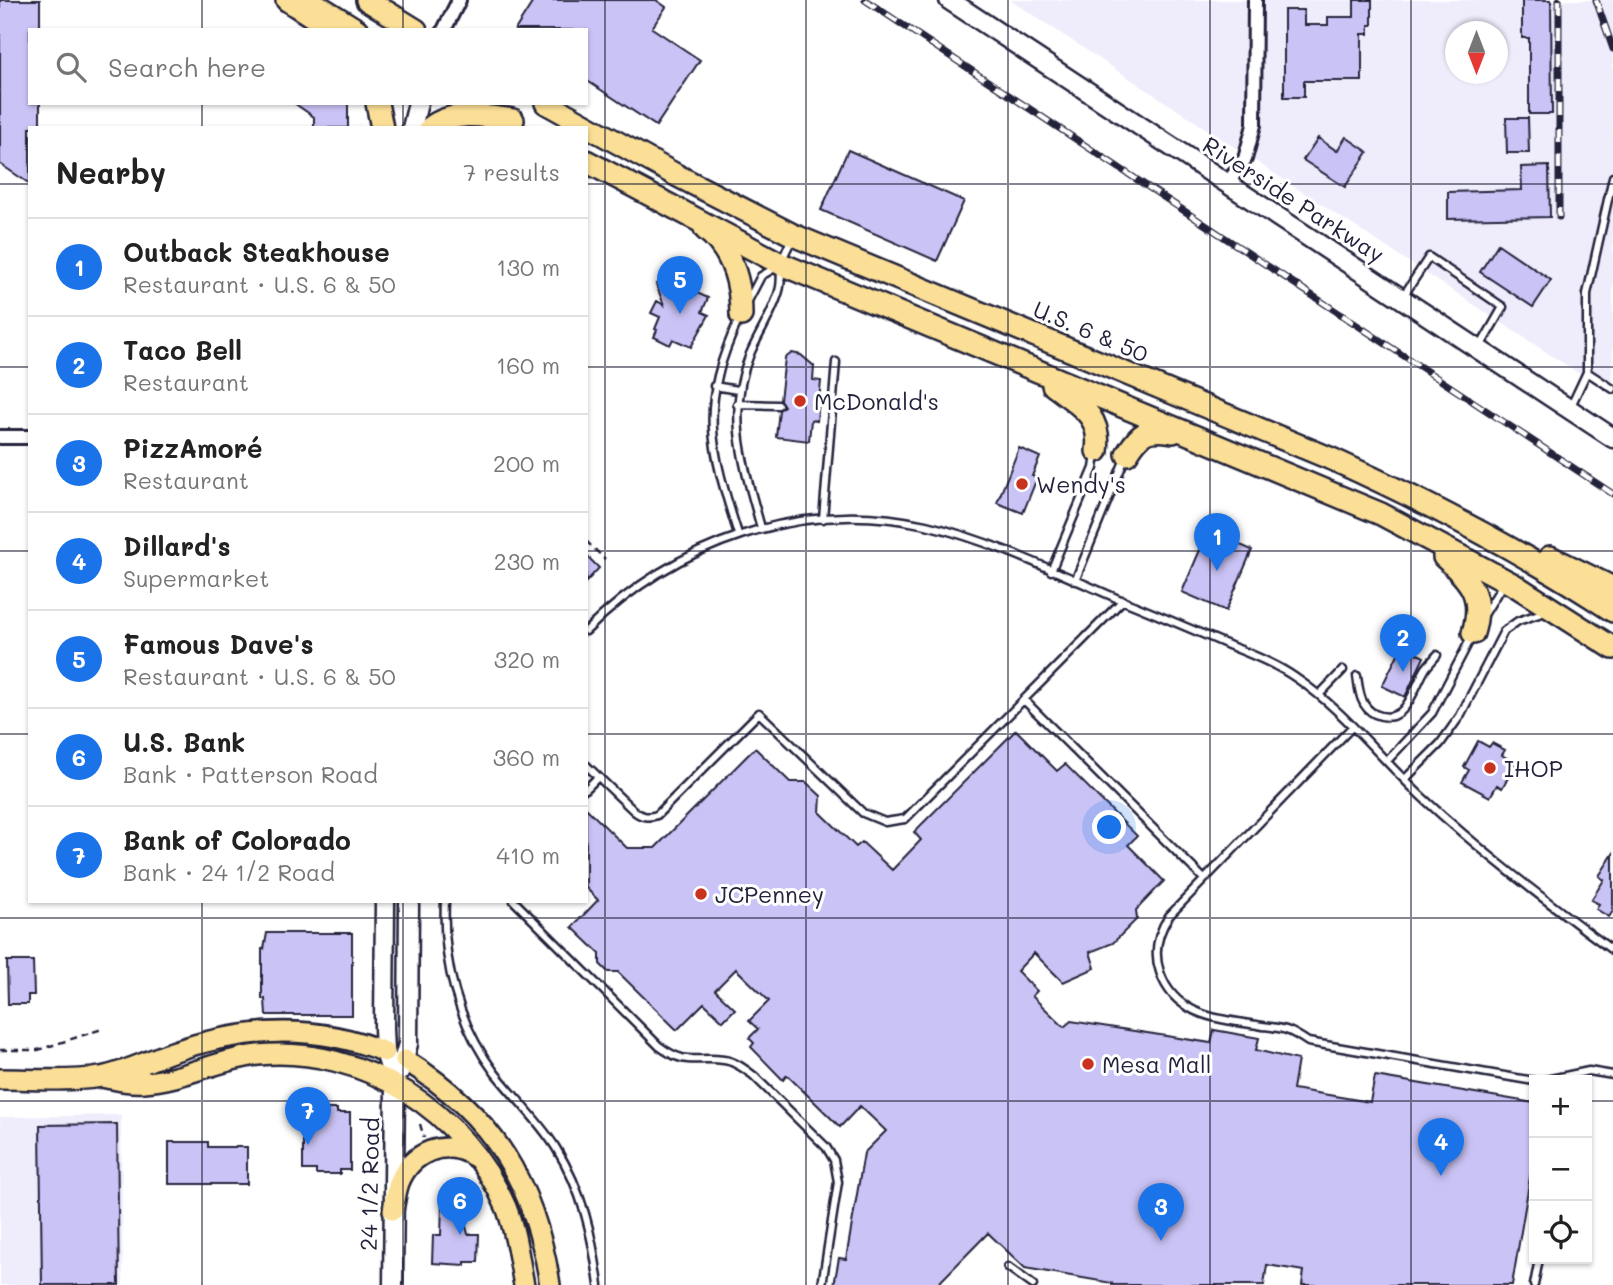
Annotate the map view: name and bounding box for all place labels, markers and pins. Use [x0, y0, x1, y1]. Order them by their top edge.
pin: 5 [657, 256, 703, 314]
place label: McDonald's [814, 386, 939, 416]
marker: McDonald's [792, 393, 808, 409]
place label: Wendy's [1036, 469, 1126, 499]
marker: Wendy's [1014, 476, 1030, 492]
pin: 1 [1194, 513, 1240, 571]
pin: 2 [1380, 614, 1426, 672]
place label: IHOP [1504, 753, 1563, 783]
marker: IHOP [1482, 760, 1498, 776]
place label: JCPenney [715, 879, 824, 909]
marker: JCPenney [693, 886, 709, 902]
place label: Mesa Mall [1102, 1049, 1212, 1079]
marker: Mesa Mall [1080, 1056, 1096, 1072]
pin: 7 [285, 1087, 331, 1145]
pin: 4 [1418, 1118, 1464, 1176]
pin: 6 [437, 1177, 483, 1235]
pin: 3 [1138, 1183, 1184, 1241]

